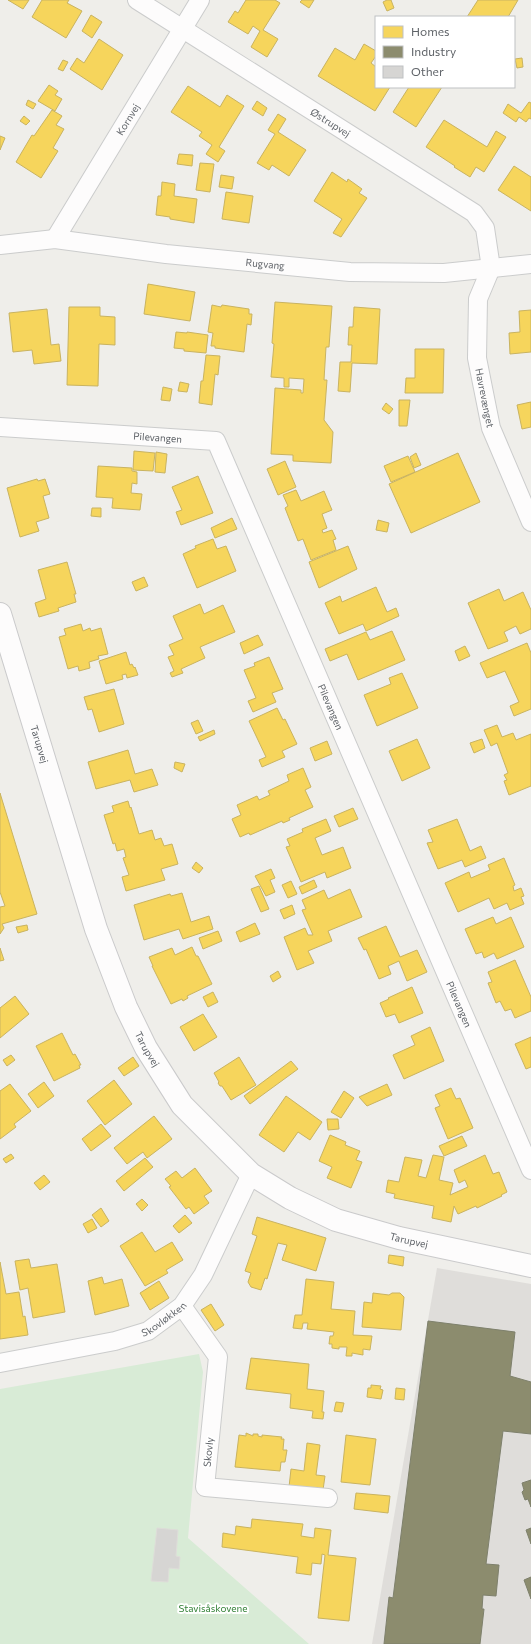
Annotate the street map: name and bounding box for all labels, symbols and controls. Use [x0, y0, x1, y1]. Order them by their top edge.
legend [375, 16, 515, 88]
text: Homes [411, 24, 449, 38]
text: Industry [411, 44, 456, 58]
text: Other [411, 64, 444, 78]
street label: Kornvej [113, 101, 142, 137]
street label: Østrupvej [308, 105, 353, 139]
street label: Rugvang [245, 256, 286, 272]
street label: Havrevænget [473, 367, 497, 429]
street label: Pilevangen [133, 430, 182, 445]
street label: Pilevangen [316, 682, 346, 732]
street label: Tarupvej [28, 724, 51, 764]
street label: Pilevangen [444, 979, 475, 1029]
street label: Tarupvej [133, 1029, 162, 1069]
street label: Tarupvej [388, 1230, 429, 1250]
street label: Skovløkken [140, 1300, 189, 1339]
street label: Skovly [200, 1437, 216, 1467]
park label: Stavisåskovene [178, 1602, 248, 1614]

